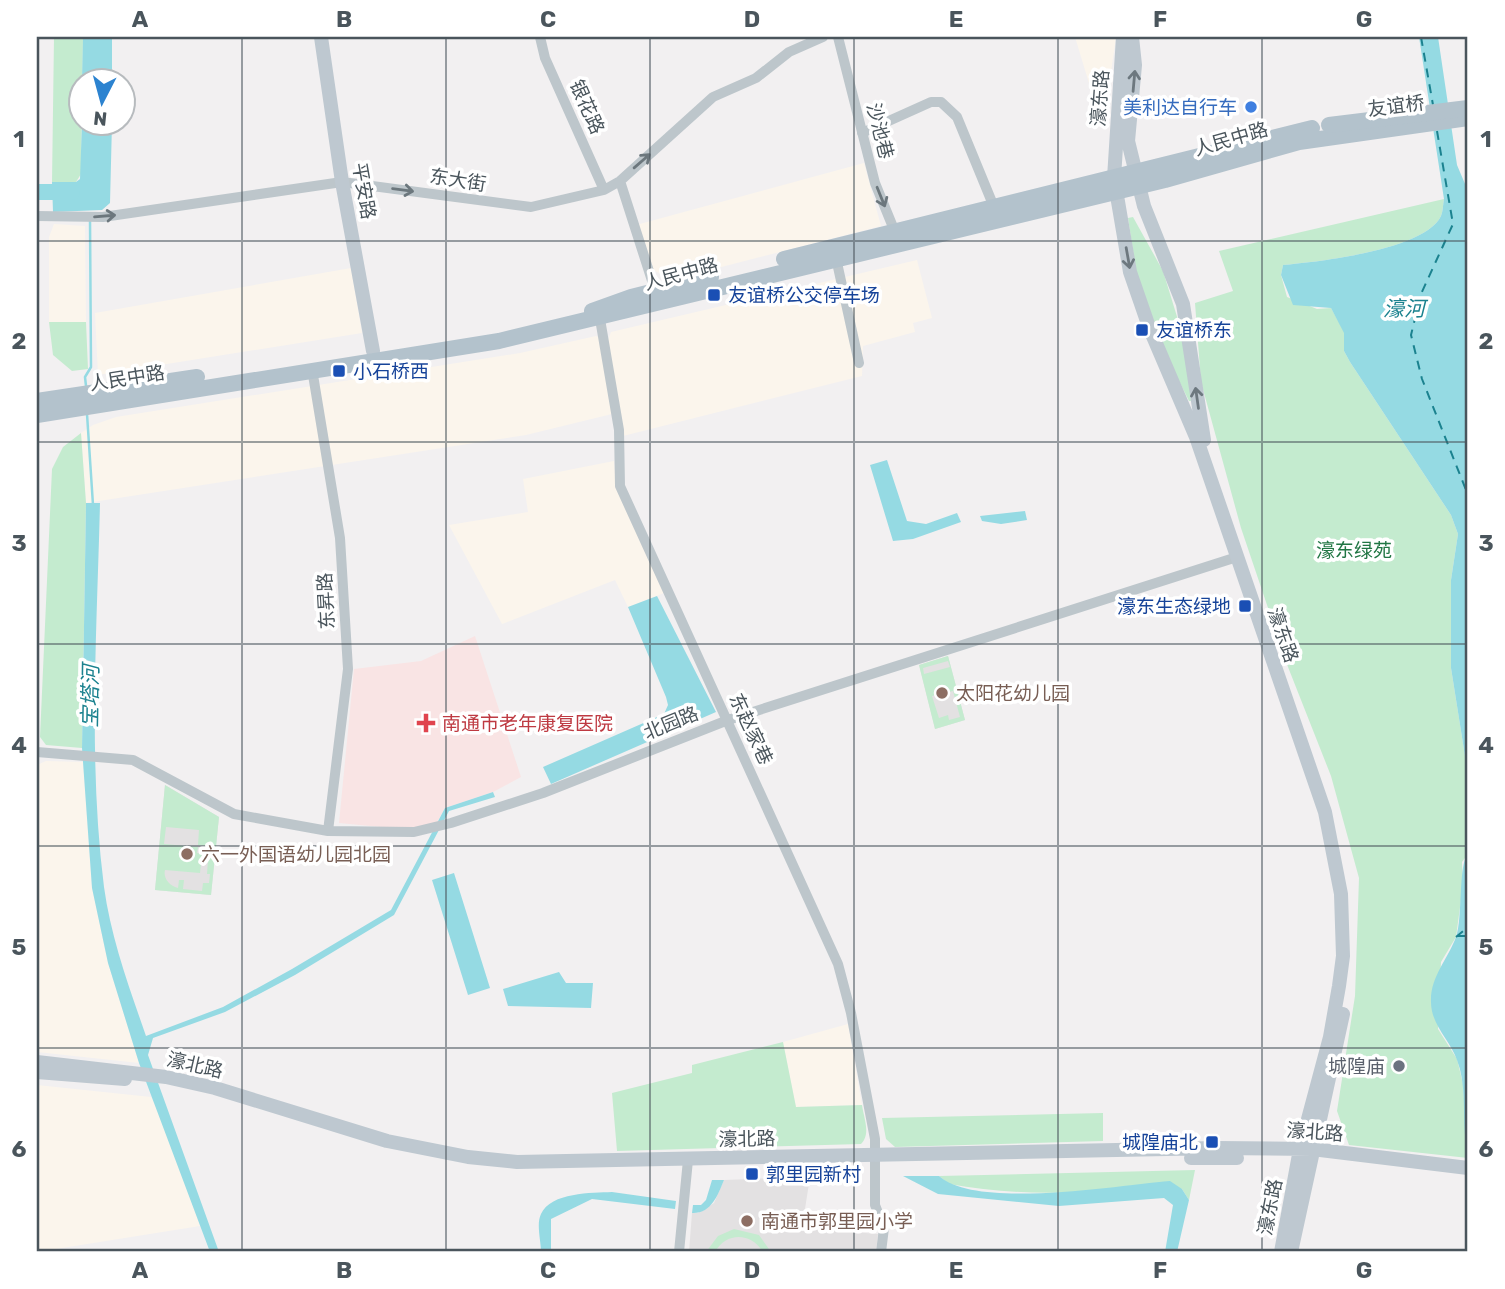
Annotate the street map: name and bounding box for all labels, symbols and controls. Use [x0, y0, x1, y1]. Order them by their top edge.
text: A [132, 5, 149, 33]
text: B [336, 5, 352, 33]
text: C [540, 5, 556, 33]
text: D [744, 5, 760, 33]
text: E [949, 5, 963, 33]
text: F [1153, 5, 1167, 33]
text: G [1356, 5, 1372, 33]
north arrow [66, 66, 136, 136]
street label: 濠东路 [1087, 69, 1113, 127]
one-way arrow [1127, 70, 1140, 93]
street label: 银花路 [565, 76, 609, 138]
street label: 友谊桥 [1366, 91, 1426, 121]
place label: 美利达自行车 [1123, 96, 1237, 119]
marker: 美利达自行车 [1243, 99, 1259, 115]
street label: 沙池巷 [862, 101, 898, 161]
text: N [92, 106, 108, 131]
street label: 人民中路 [1191, 117, 1271, 161]
text: 1 [13, 125, 25, 153]
text: 1 [1480, 125, 1492, 153]
one-way arrow [633, 153, 651, 169]
street label: 平安路 [348, 161, 380, 221]
street label: 东大街 [428, 164, 488, 196]
one-way arrow [391, 183, 414, 196]
one-way arrow [875, 186, 888, 208]
one-way arrow [93, 209, 116, 222]
one-way arrow [1122, 246, 1135, 269]
street label: 人民中路 [641, 253, 721, 295]
place label: 友谊桥公交停车场 [728, 284, 880, 307]
marker: 友谊桥公交停车场 [706, 287, 722, 303]
water label: 濠河 [1383, 296, 1429, 321]
place label: 友谊桥东 [1156, 319, 1232, 342]
marker: 友谊桥东 [1134, 322, 1150, 338]
text: 2 [12, 327, 26, 355]
text: 2 [1479, 327, 1493, 355]
place label: 小石桥西 [353, 360, 429, 383]
street label: 人民中路 [88, 361, 166, 395]
marker: 小石桥西 [331, 363, 347, 379]
one-way arrow [1190, 387, 1203, 410]
text: 3 [11, 529, 27, 557]
text: 3 [1478, 529, 1494, 557]
park label: 濠东绿苑 [1316, 539, 1392, 562]
street label: 东昇路 [313, 572, 339, 630]
place label: 濠东生态绿地 [1117, 595, 1231, 618]
marker: 濠东生态绿地 [1237, 598, 1253, 614]
street label: 濠东路 [1263, 604, 1303, 666]
water label: 宝塔河 [77, 660, 103, 728]
place label: 太阳花幼儿园 [956, 682, 1070, 705]
marker: 太阳花幼儿园 [934, 685, 950, 701]
street label: 东赵家巷 [725, 690, 777, 768]
street label: 北园路 [640, 702, 702, 744]
place label: 南通市老年康复医院 [442, 712, 613, 735]
marker: 南通市老年康复医院 [416, 713, 436, 733]
text: 4 [11, 731, 27, 759]
text: 4 [1478, 731, 1494, 759]
place label: 六一外国语幼儿园北园 [201, 843, 391, 866]
marker: 六一外国语幼儿园北园 [179, 846, 195, 862]
text: 5 [12, 933, 27, 961]
text: 5 [1479, 933, 1494, 961]
street label: 濠北路 [165, 1047, 225, 1083]
place label: 城隍庙 [1328, 1055, 1385, 1078]
marker: 城隍庙 [1391, 1058, 1407, 1074]
street label: 濠北路 [1286, 1119, 1344, 1145]
street label: 濠北路 [718, 1127, 776, 1151]
place label: 城隍庙北 [1122, 1131, 1198, 1154]
marker: 城隍庙北 [1204, 1134, 1220, 1150]
text: 6 [12, 1135, 27, 1163]
text: 6 [1479, 1135, 1494, 1163]
place label: 郭里园新村 [766, 1163, 861, 1186]
marker: 郭里园新村 [744, 1166, 760, 1182]
street label: 濠东路 [1253, 1177, 1287, 1237]
place label: 南通市郭里园小学 [761, 1210, 913, 1233]
marker: 南通市郭里园小学 [739, 1213, 755, 1229]
text: A [132, 1256, 149, 1284]
text: B [336, 1256, 352, 1284]
text: C [540, 1256, 556, 1284]
text: D [744, 1256, 760, 1284]
text: E [949, 1256, 963, 1284]
text: F [1153, 1256, 1167, 1284]
text: G [1356, 1256, 1372, 1284]

